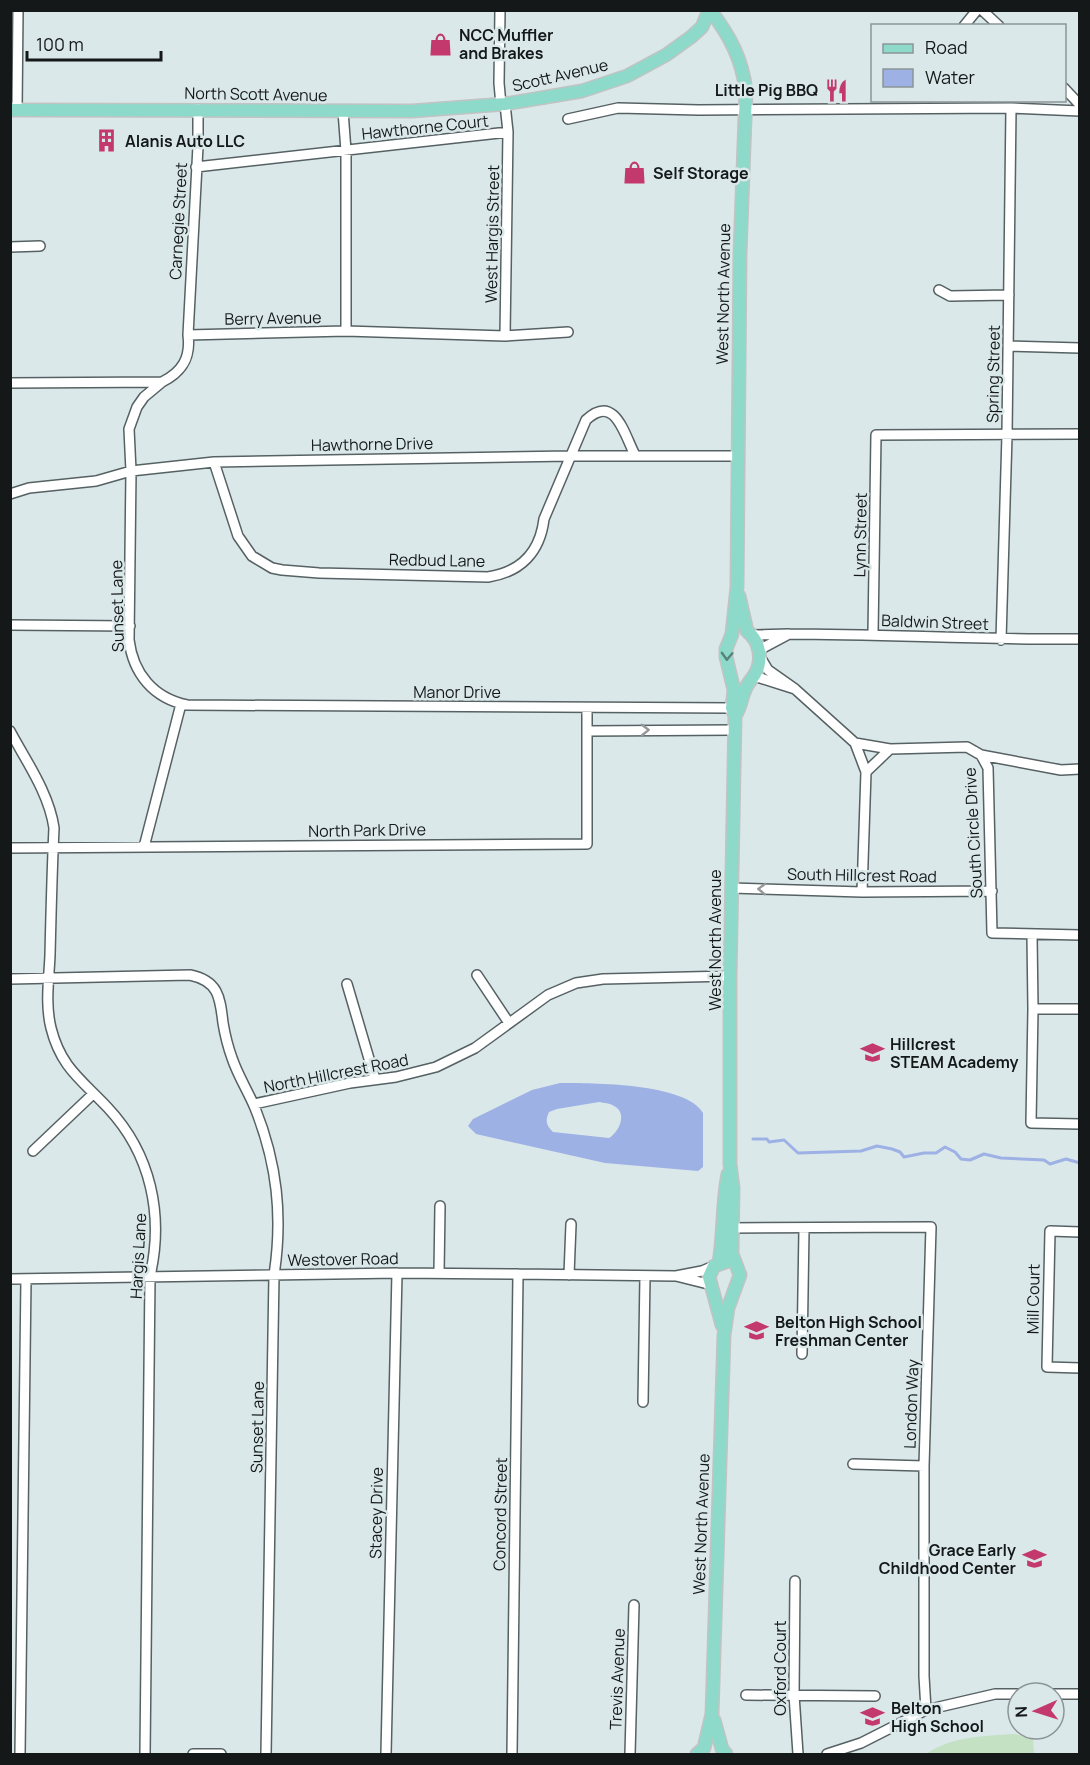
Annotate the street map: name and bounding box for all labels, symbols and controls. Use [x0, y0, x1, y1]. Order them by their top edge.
scale bar [27, 24, 160, 62]
place label: NCC Muffler and Brakes [459, 24, 553, 64]
legend [871, 24, 1066, 102]
shop icon: NCC Muffler and Brakes [428, 31, 454, 57]
text: 100 m [36, 32, 84, 56]
text: Road [925, 35, 968, 59]
street label: Scott Avenue [510, 53, 610, 97]
text: Water [925, 65, 975, 89]
restaurant icon: Little Pig BBQ [823, 77, 849, 103]
place label: Little Pig BBQ [715, 79, 818, 101]
street label: North Scott Avenue [184, 82, 328, 106]
street label: Hawthorne Court [360, 109, 490, 145]
building icon: Alanis Auto LLC [94, 128, 120, 154]
place label: Alanis Auto LLC [125, 130, 245, 152]
shop icon: Self Storage [622, 160, 648, 186]
street label: Carnegie Street [164, 162, 192, 280]
place label: Self Storage [653, 162, 749, 184]
street label: West Hargis Street [480, 165, 504, 303]
street label: West North Avenue [711, 223, 735, 365]
street label: Berry Avenue [224, 306, 322, 330]
street label: Spring Street [981, 325, 1005, 423]
street label: Hawthorne Drive [311, 432, 433, 456]
street label: Lynn Street [848, 492, 872, 578]
street label: Redbud Lane [389, 548, 485, 572]
street label: Sunset Lane [105, 560, 129, 652]
street label: Baldwin Street [881, 609, 989, 635]
one-way arrow [721, 651, 733, 660]
street label: Manor Drive [413, 681, 501, 703]
one-way arrow [641, 724, 650, 736]
street label: South Circle Drive [959, 767, 987, 899]
street label: North Park Drive [308, 818, 426, 842]
street label: South Hillcrest Road [787, 863, 937, 887]
street label: West North Avenue [704, 869, 726, 1011]
one-way arrow [757, 883, 766, 895]
place label: Hillcrest STEAM Academy [890, 1033, 1019, 1073]
school or university icon: Hillcrest STEAM Academy [859, 1040, 885, 1066]
street label: North Hillcrest Road [262, 1048, 410, 1098]
street label: Hargis Lane [125, 1212, 151, 1300]
street label: Westover Road [287, 1247, 399, 1271]
street label: Mill Court [1021, 1264, 1045, 1334]
place label: Belton High School Freshman Center [775, 1311, 922, 1351]
school or university icon: Belton High School Freshman Center [744, 1318, 770, 1344]
street label: London Way [898, 1358, 924, 1449]
street label: Sunset Lane [245, 1381, 269, 1473]
street label: West North Avenue [688, 1453, 714, 1595]
street label: Concord Street [488, 1457, 512, 1571]
street label: Stacey Drive [364, 1467, 388, 1559]
place label: Grace Early Childhood Center [879, 1539, 1016, 1579]
school or university icon: Grace Early Childhood Center [1021, 1546, 1047, 1572]
street label: Oxford Court [769, 1620, 791, 1716]
street label: Trevis Avenue [604, 1628, 630, 1730]
north arrow [1006, 1681, 1066, 1741]
place label: Belton High School [891, 1697, 984, 1737]
school or university icon: Belton High School [860, 1704, 886, 1730]
text: N [1010, 1705, 1032, 1718]

